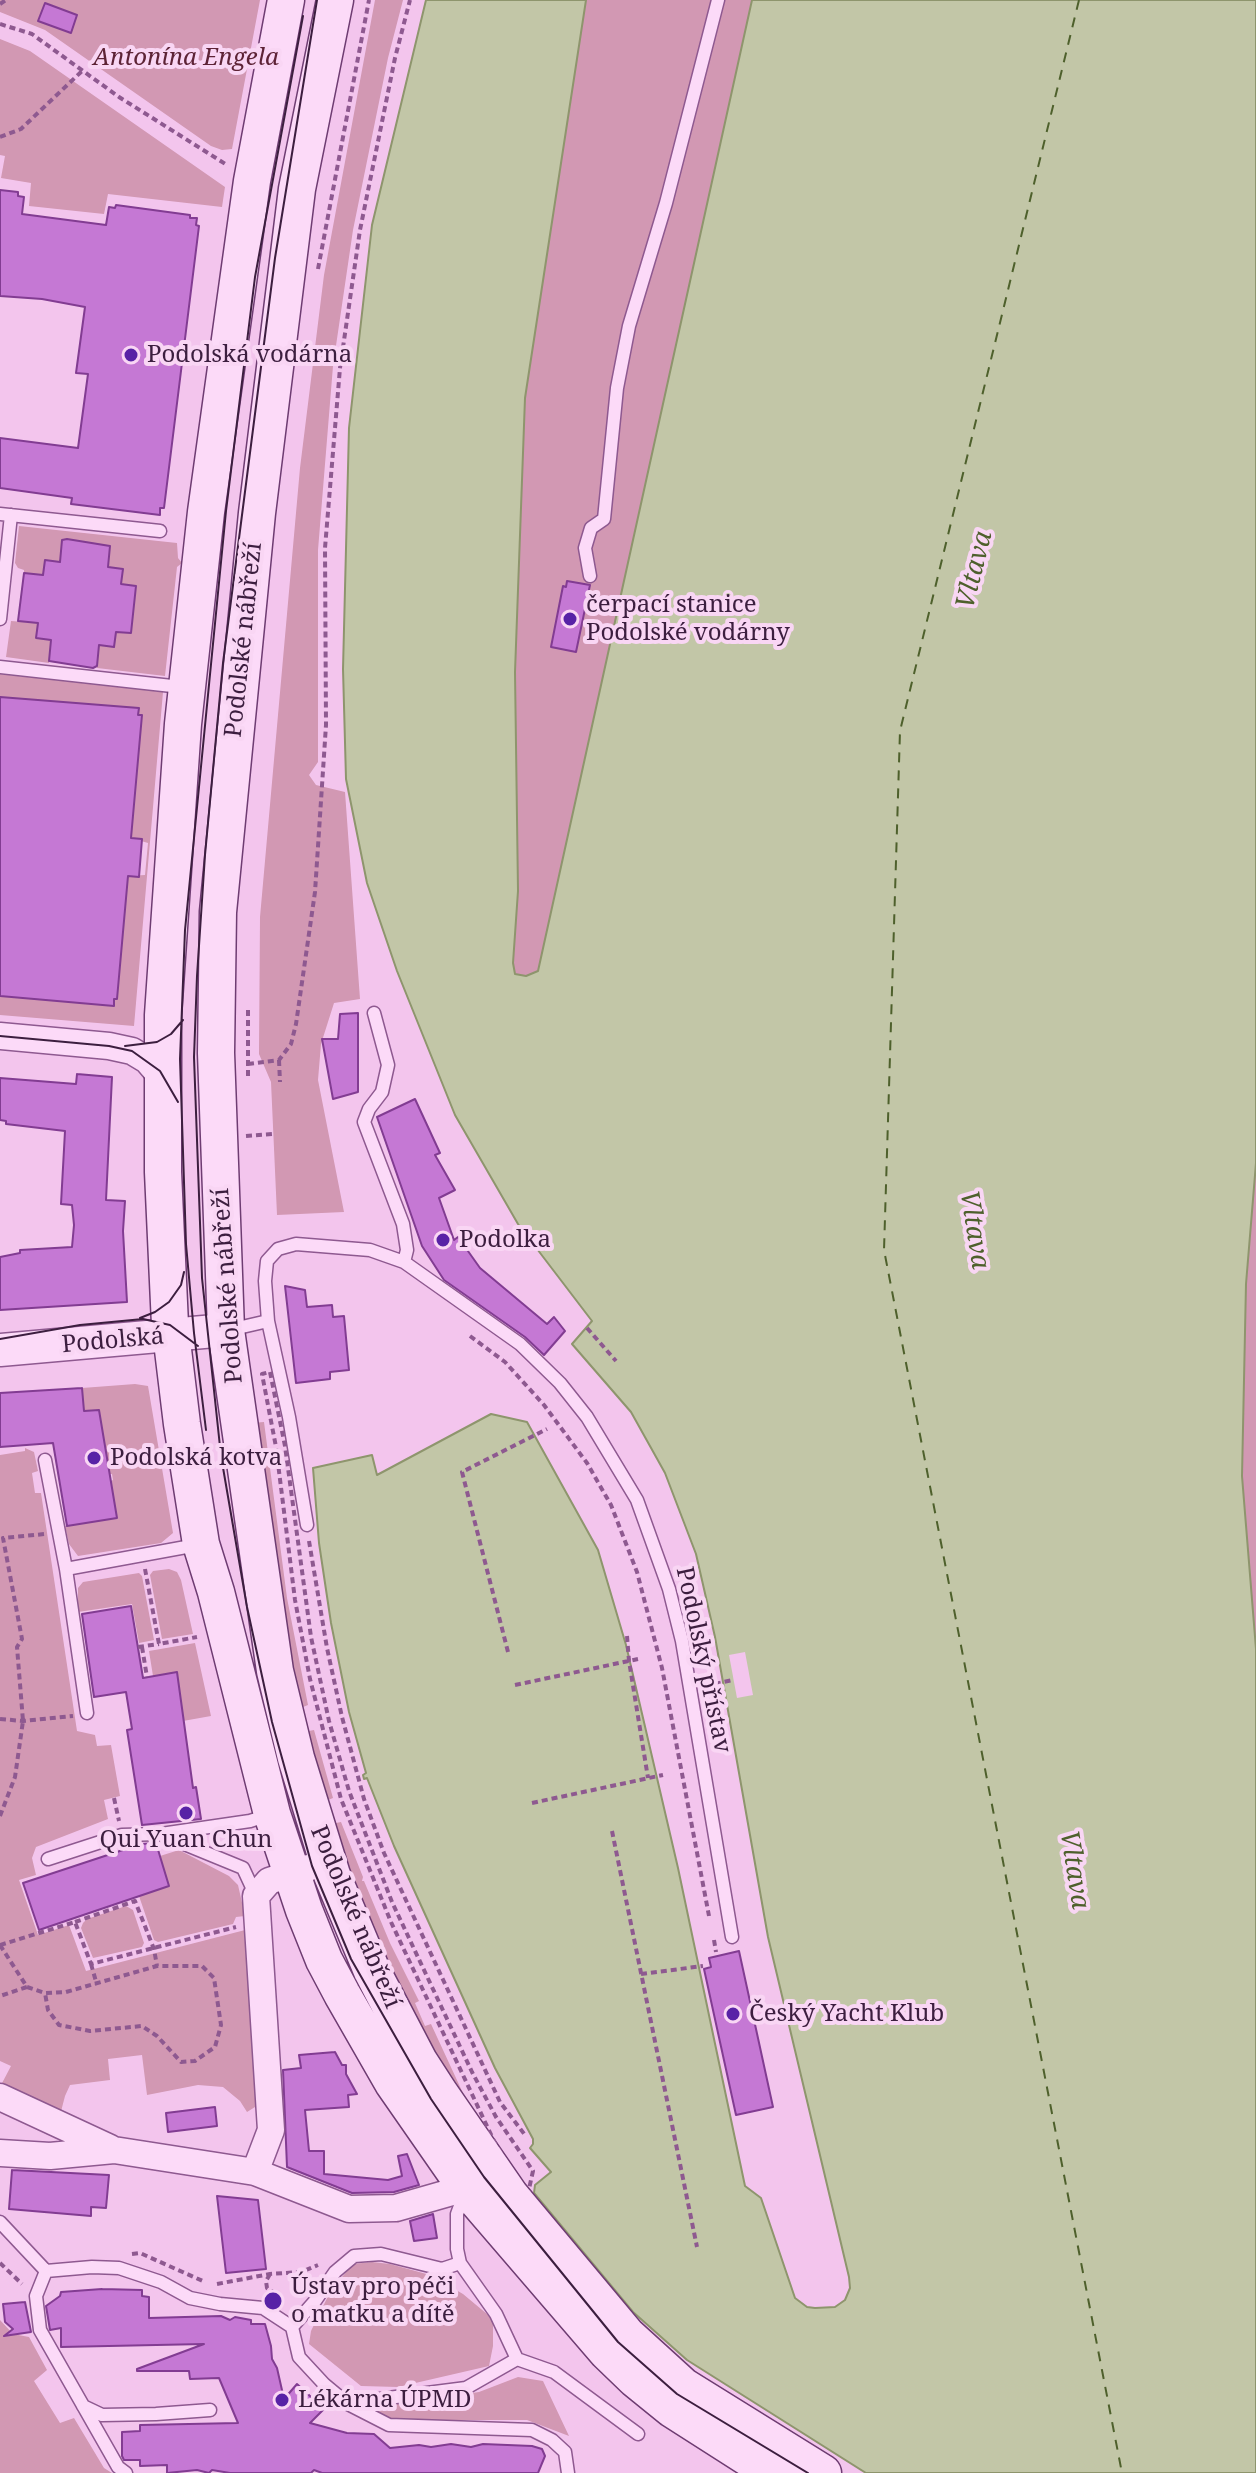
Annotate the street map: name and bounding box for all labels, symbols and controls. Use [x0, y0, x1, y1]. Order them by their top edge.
park label: Antonína Engela [93, 44, 279, 72]
place label: Podolská vodárna [147, 341, 352, 369]
marker: Podolská vodárna [122, 346, 140, 364]
water label: Vltava [950, 528, 1000, 612]
street label: Podolské nábřeží [219, 541, 269, 739]
place label: čerpací stanice Podolské vodárny [586, 591, 790, 647]
marker: čerpací stanice Podolské vodárny [561, 610, 579, 628]
street label: Podolské nábřeží [207, 1187, 249, 1385]
water label: Vltava [952, 1188, 996, 1272]
place label: Podolka [459, 1226, 551, 1254]
marker: Podolka [434, 1231, 452, 1249]
street label: Podolská [61, 1322, 165, 1360]
place label: Podolská kotva [110, 1444, 282, 1472]
marker: Podolská kotva [85, 1449, 103, 1467]
street label: Podolský přístav [669, 1564, 737, 1756]
marker: Qui Yuan Chun [177, 1804, 195, 1822]
street label: Podolské nábřeží [304, 1821, 406, 2013]
place label: Qui Yuan Chun [99, 1826, 273, 1854]
water label: Vltava [1052, 1828, 1096, 1912]
place label: Český Yacht Klub [749, 2000, 944, 2028]
marker: Český Yacht Klub [724, 2005, 742, 2023]
place label: Ústav pro péči o matku a dítě [291, 2273, 455, 2329]
marker: Ústav pro péči o matku a dítě [262, 2290, 284, 2312]
place label: Lékárna ÚPMD [298, 2386, 472, 2414]
marker: Lékárna ÚPMD [273, 2391, 291, 2409]

